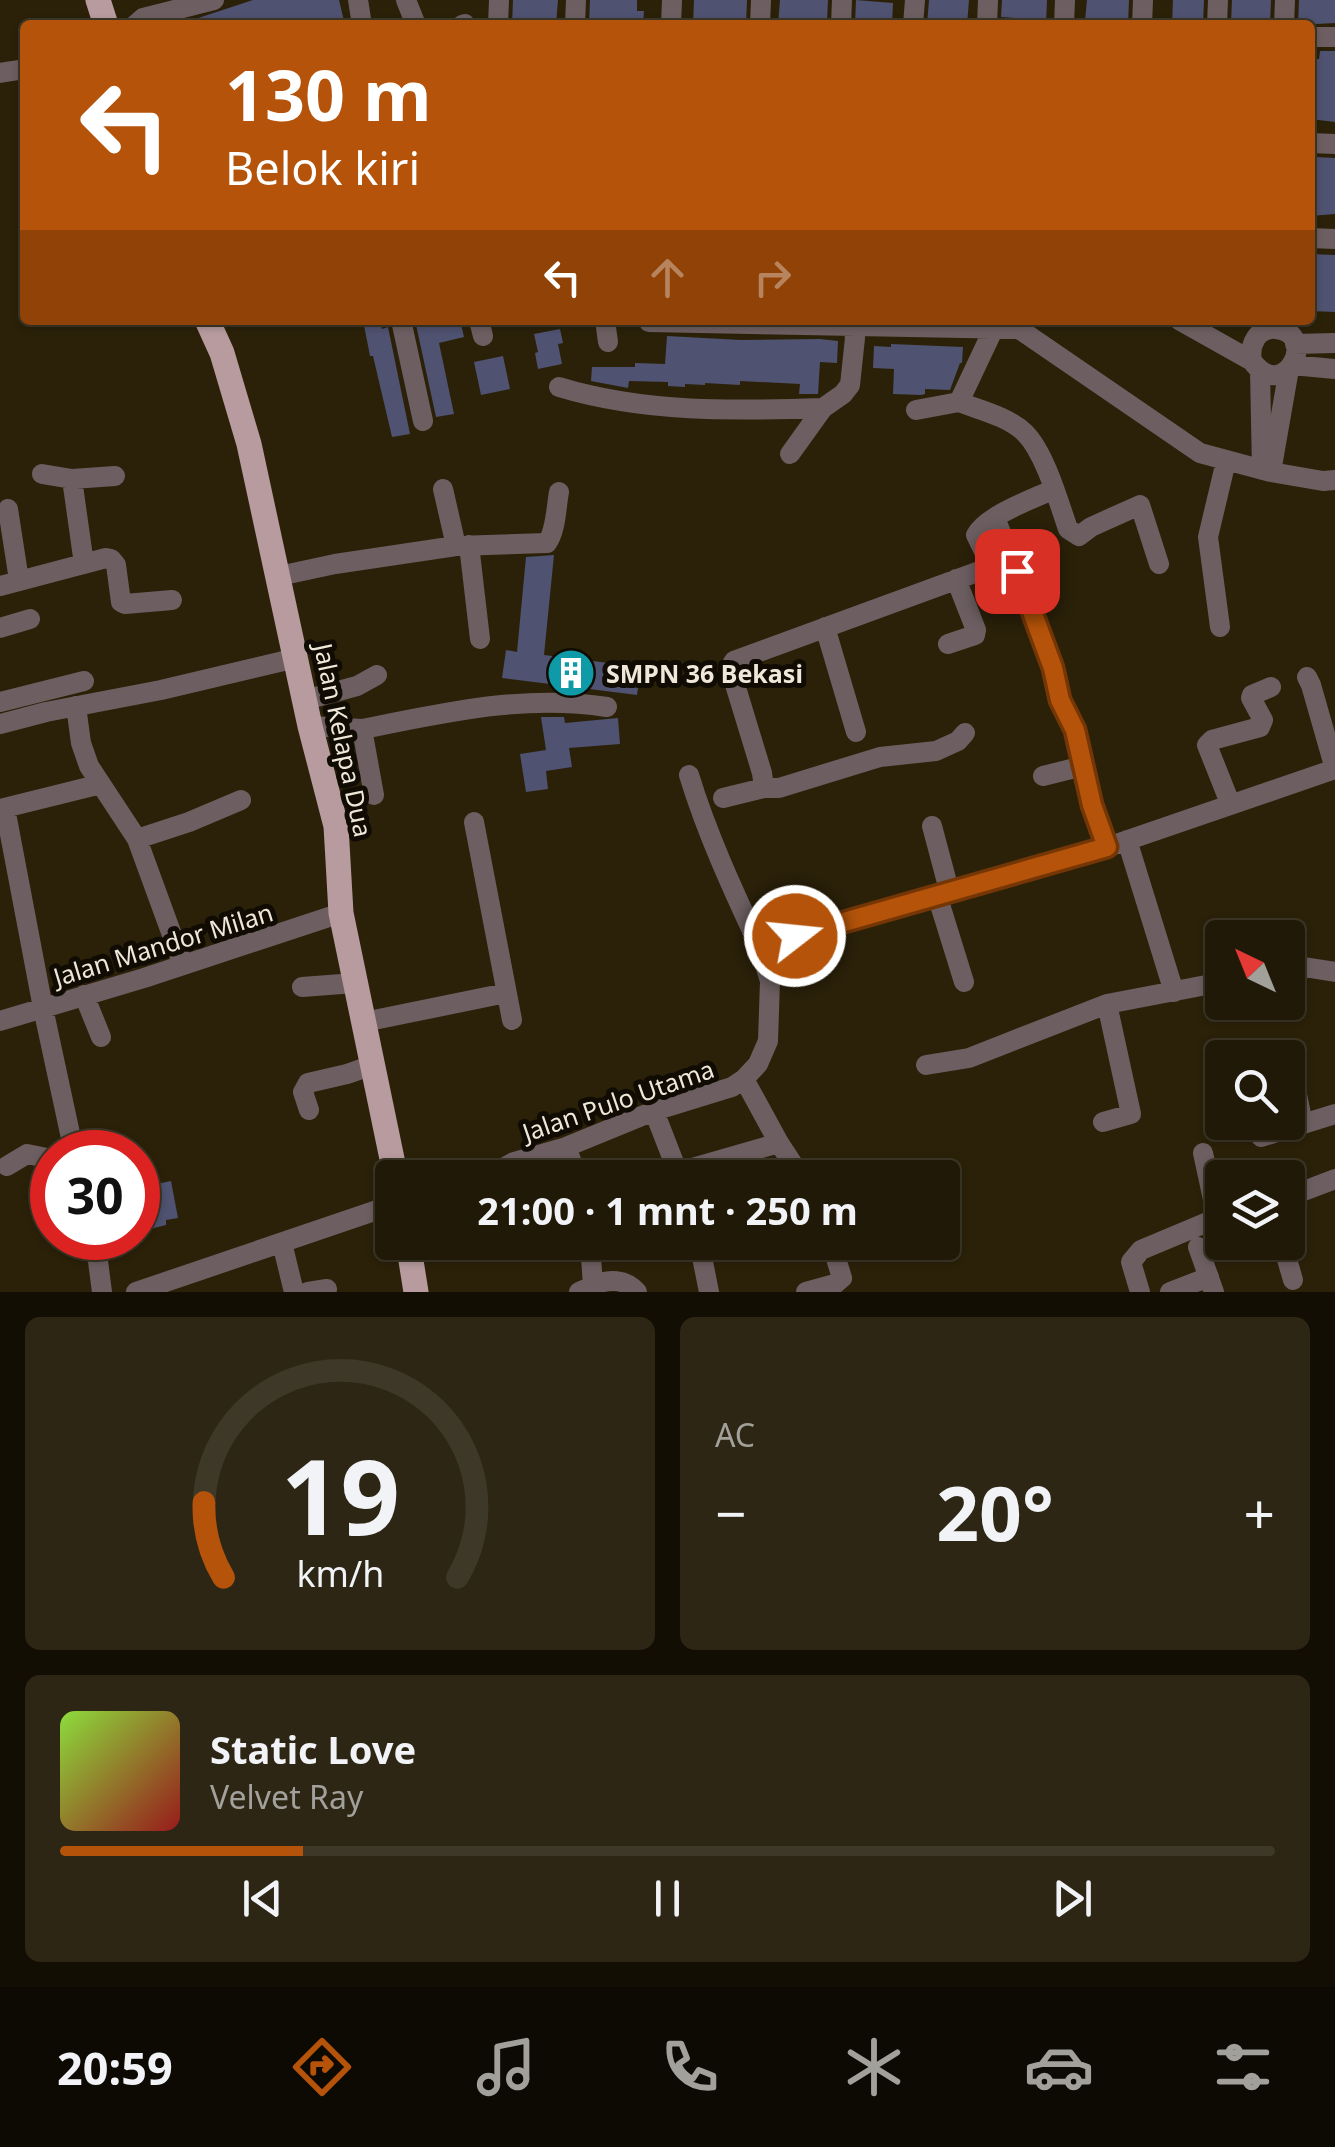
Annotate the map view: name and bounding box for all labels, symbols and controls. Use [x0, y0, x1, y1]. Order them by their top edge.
text: 130 m [225, 46, 432, 142]
icon: left [60, 60, 190, 190]
text: Belok kiri [225, 137, 420, 198]
icon: left [535, 250, 590, 305]
icon: ahead [640, 250, 695, 305]
icon: right [745, 250, 800, 305]
pin [975, 529, 1060, 614]
icon: arrive [990, 544, 1045, 599]
street label: Jalan Kelapa Dua [306, 638, 381, 840]
building icon: SMPN 36 Bekasi [545, 647, 597, 699]
place label: SMPN 36 Bekasi [606, 656, 803, 690]
position arrow [743, 884, 847, 988]
street label: Jalan Mandor Milan [47, 894, 277, 994]
north arrow [1205, 920, 1305, 1020]
map controls [1205, 920, 1305, 1260]
button: search [1205, 1040, 1305, 1140]
street label: Jalan Pulo Utama [516, 1051, 718, 1149]
speed limit sign: 30 [30, 1130, 160, 1260]
button: layers [1205, 1160, 1305, 1260]
text: 21:00 · 1 mnt · 250 m [477, 1184, 858, 1236]
text: AC [715, 1413, 755, 1456]
text: 19 [281, 1424, 399, 1565]
text: 20° [936, 1461, 1054, 1563]
text: − [715, 1475, 746, 1550]
text: + [1244, 1475, 1275, 1550]
text: km/h [296, 1549, 384, 1597]
text: Static Love [210, 1723, 416, 1775]
text: Velvet Ray [210, 1775, 363, 1818]
icon: previous [235, 1871, 290, 1926]
icon: pause [640, 1871, 695, 1926]
icon: next [1045, 1871, 1100, 1926]
icon: directions [287, 2032, 357, 2102]
icon: music [471, 2032, 541, 2102]
icon: phone [655, 2032, 725, 2102]
icon: climate [839, 2032, 909, 2102]
icon: car [1024, 2032, 1094, 2102]
icon: filters [1208, 2032, 1278, 2102]
text: 20:59 [57, 2037, 173, 2098]

